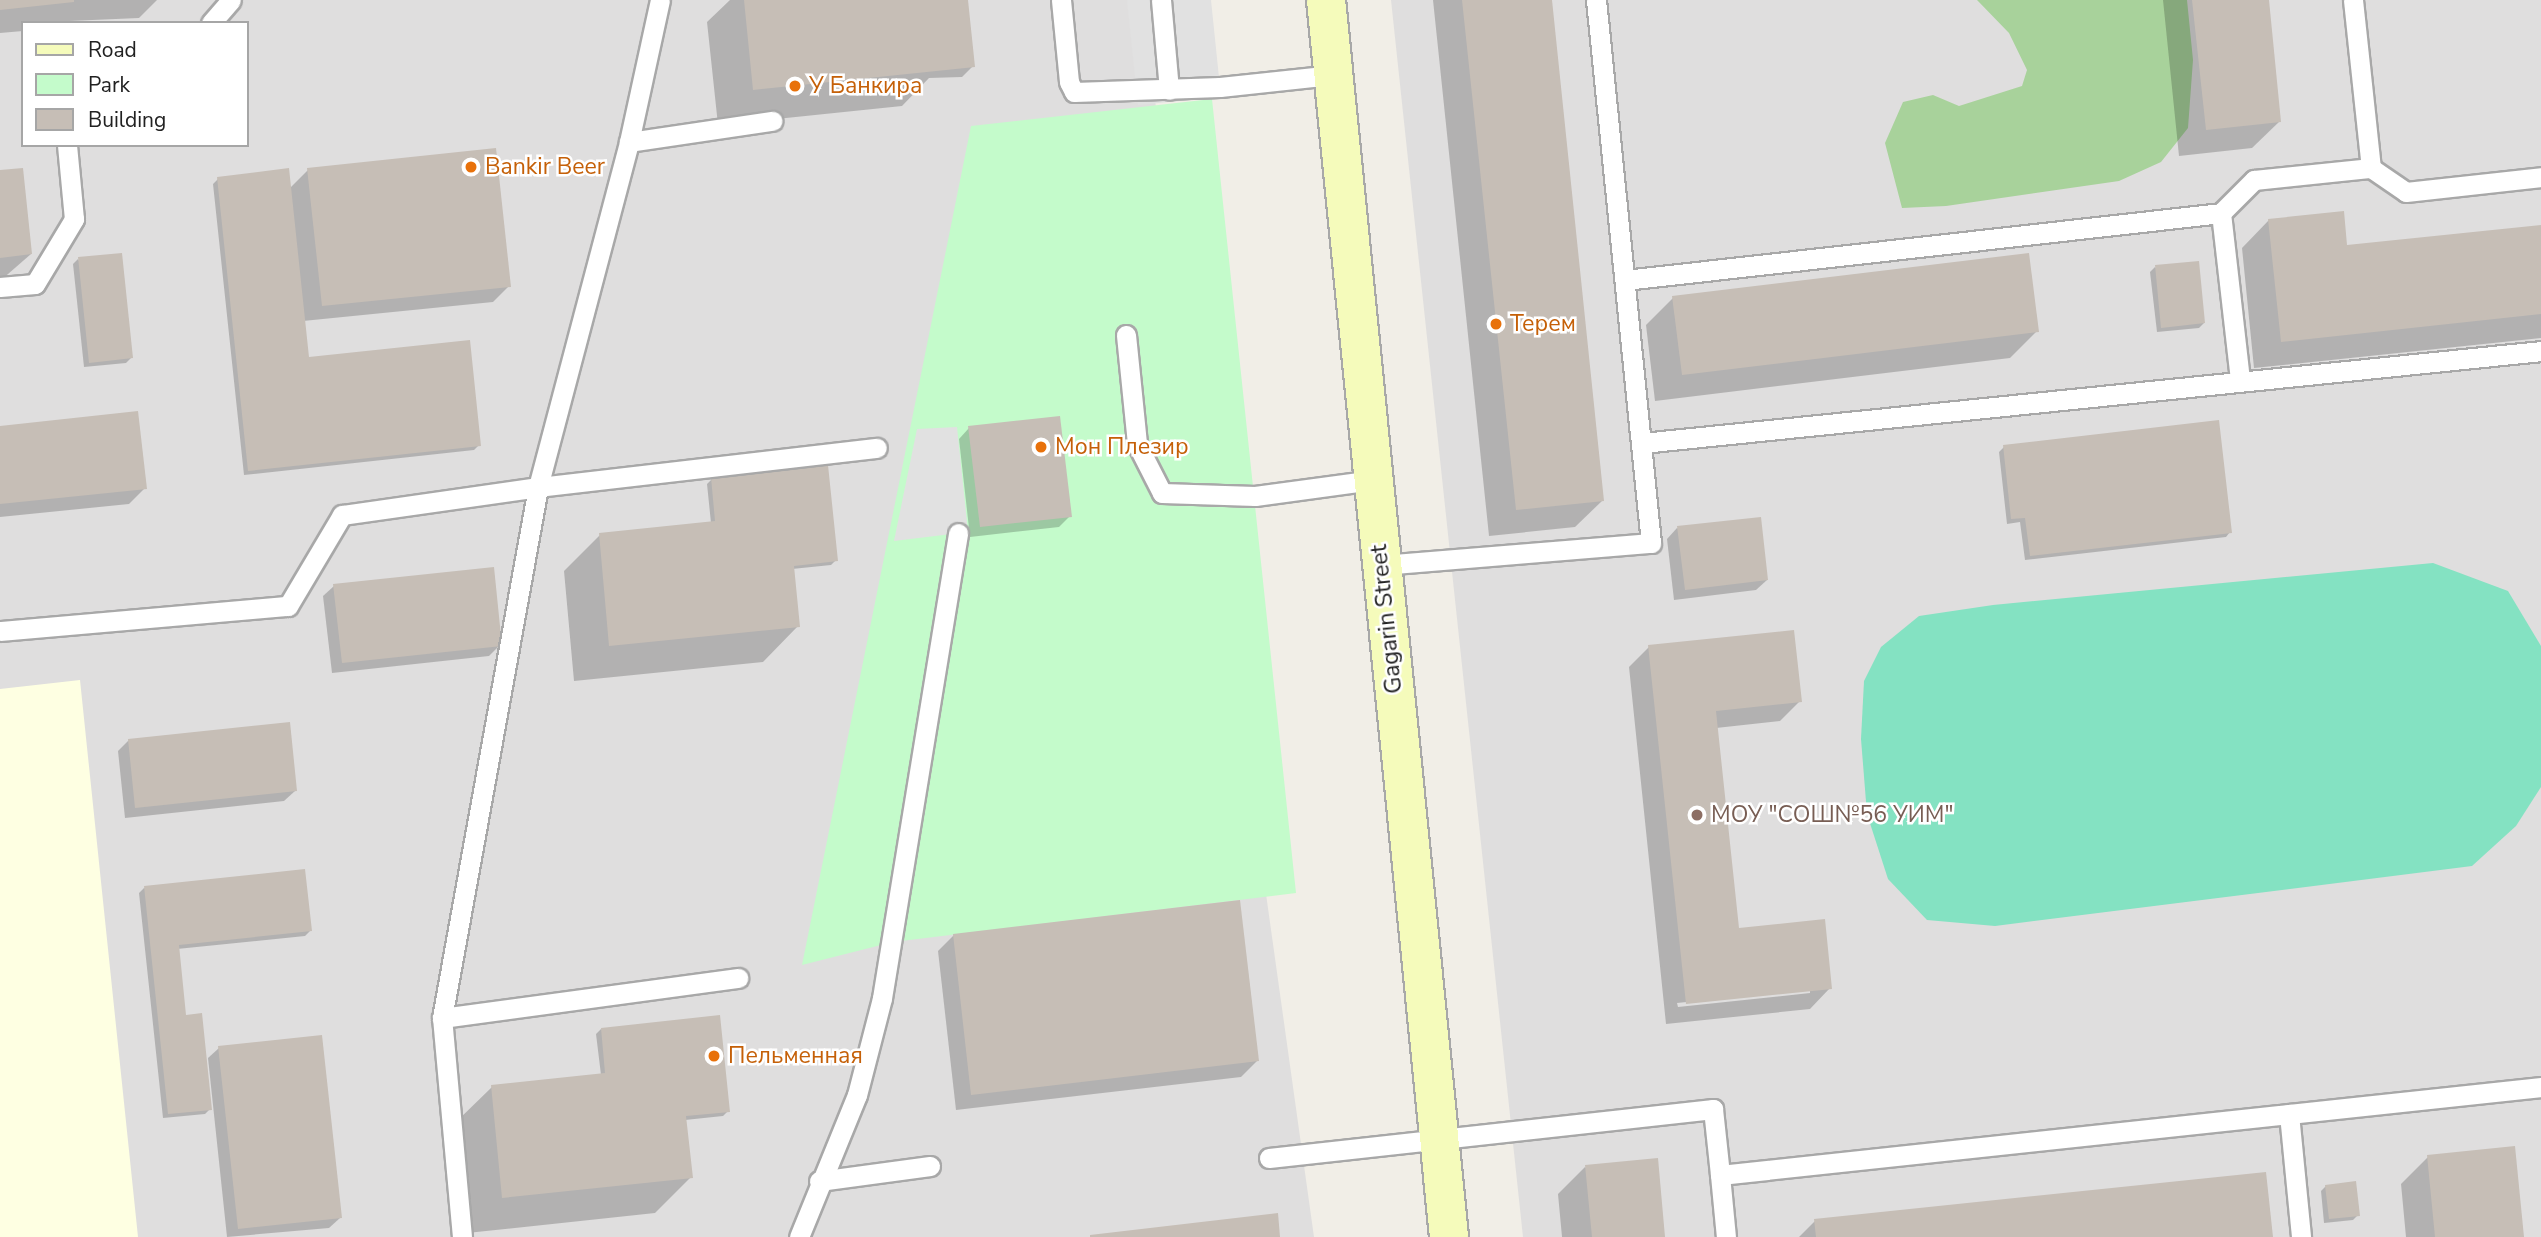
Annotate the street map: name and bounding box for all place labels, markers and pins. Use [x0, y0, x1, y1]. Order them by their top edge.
place label: У Банкира [809, 72, 922, 100]
marker: У Банкира [787, 78, 803, 94]
place label: Bankir Beer [485, 153, 605, 181]
marker: Bankir Beer [463, 159, 479, 175]
place label: Терем [1510, 310, 1576, 338]
marker: Терем [1488, 316, 1504, 332]
place label: Мон Плезир [1055, 433, 1189, 461]
marker: Мон Плезир [1033, 439, 1049, 455]
place label: МОУ "СОШ№56 УИМ" [1711, 801, 1953, 829]
marker: МОУ "СОШ№56 УИМ" [1689, 807, 1705, 823]
place label: Пельменная [728, 1042, 863, 1070]
marker: Пельменная [706, 1048, 722, 1064]

